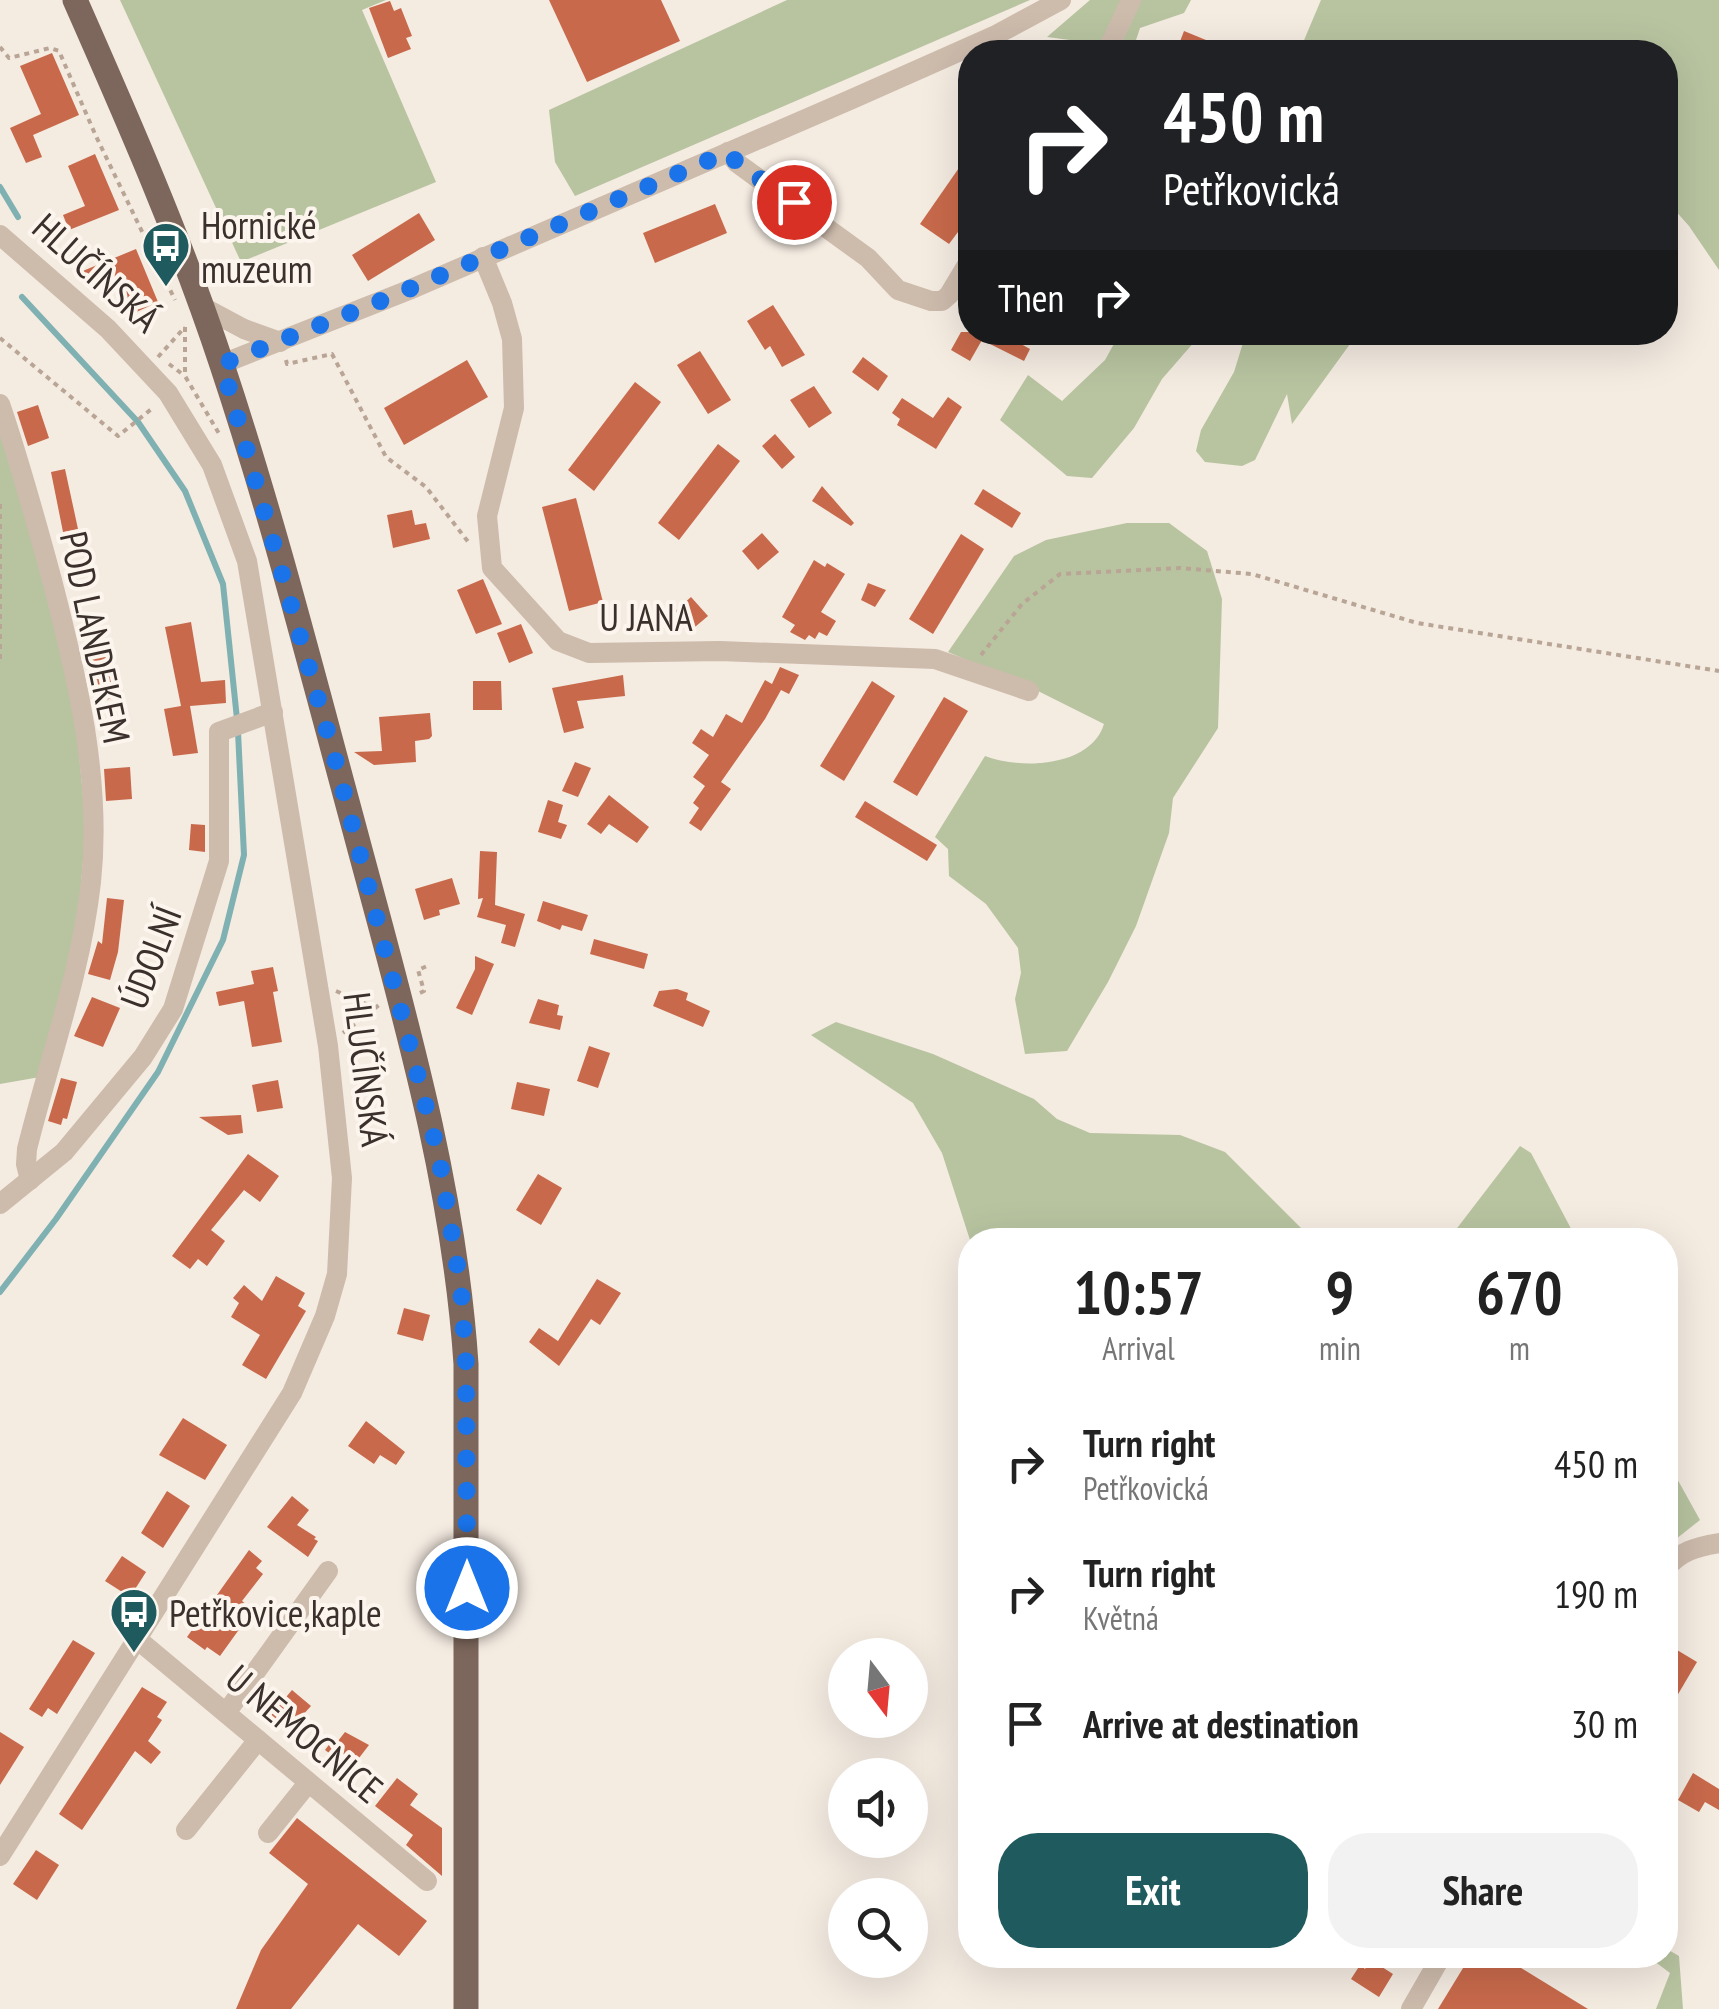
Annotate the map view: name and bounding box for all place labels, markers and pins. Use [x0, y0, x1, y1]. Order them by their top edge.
pin [752, 160, 837, 245]
place label: Hornické muzeum [201, 200, 317, 293]
bus stop icon: Hornické muzeum [140, 220, 192, 288]
bus stop icon: Petřkovice,kaple [108, 1586, 160, 1654]
place label: Petřkovice,kaple [169, 1588, 382, 1637]

